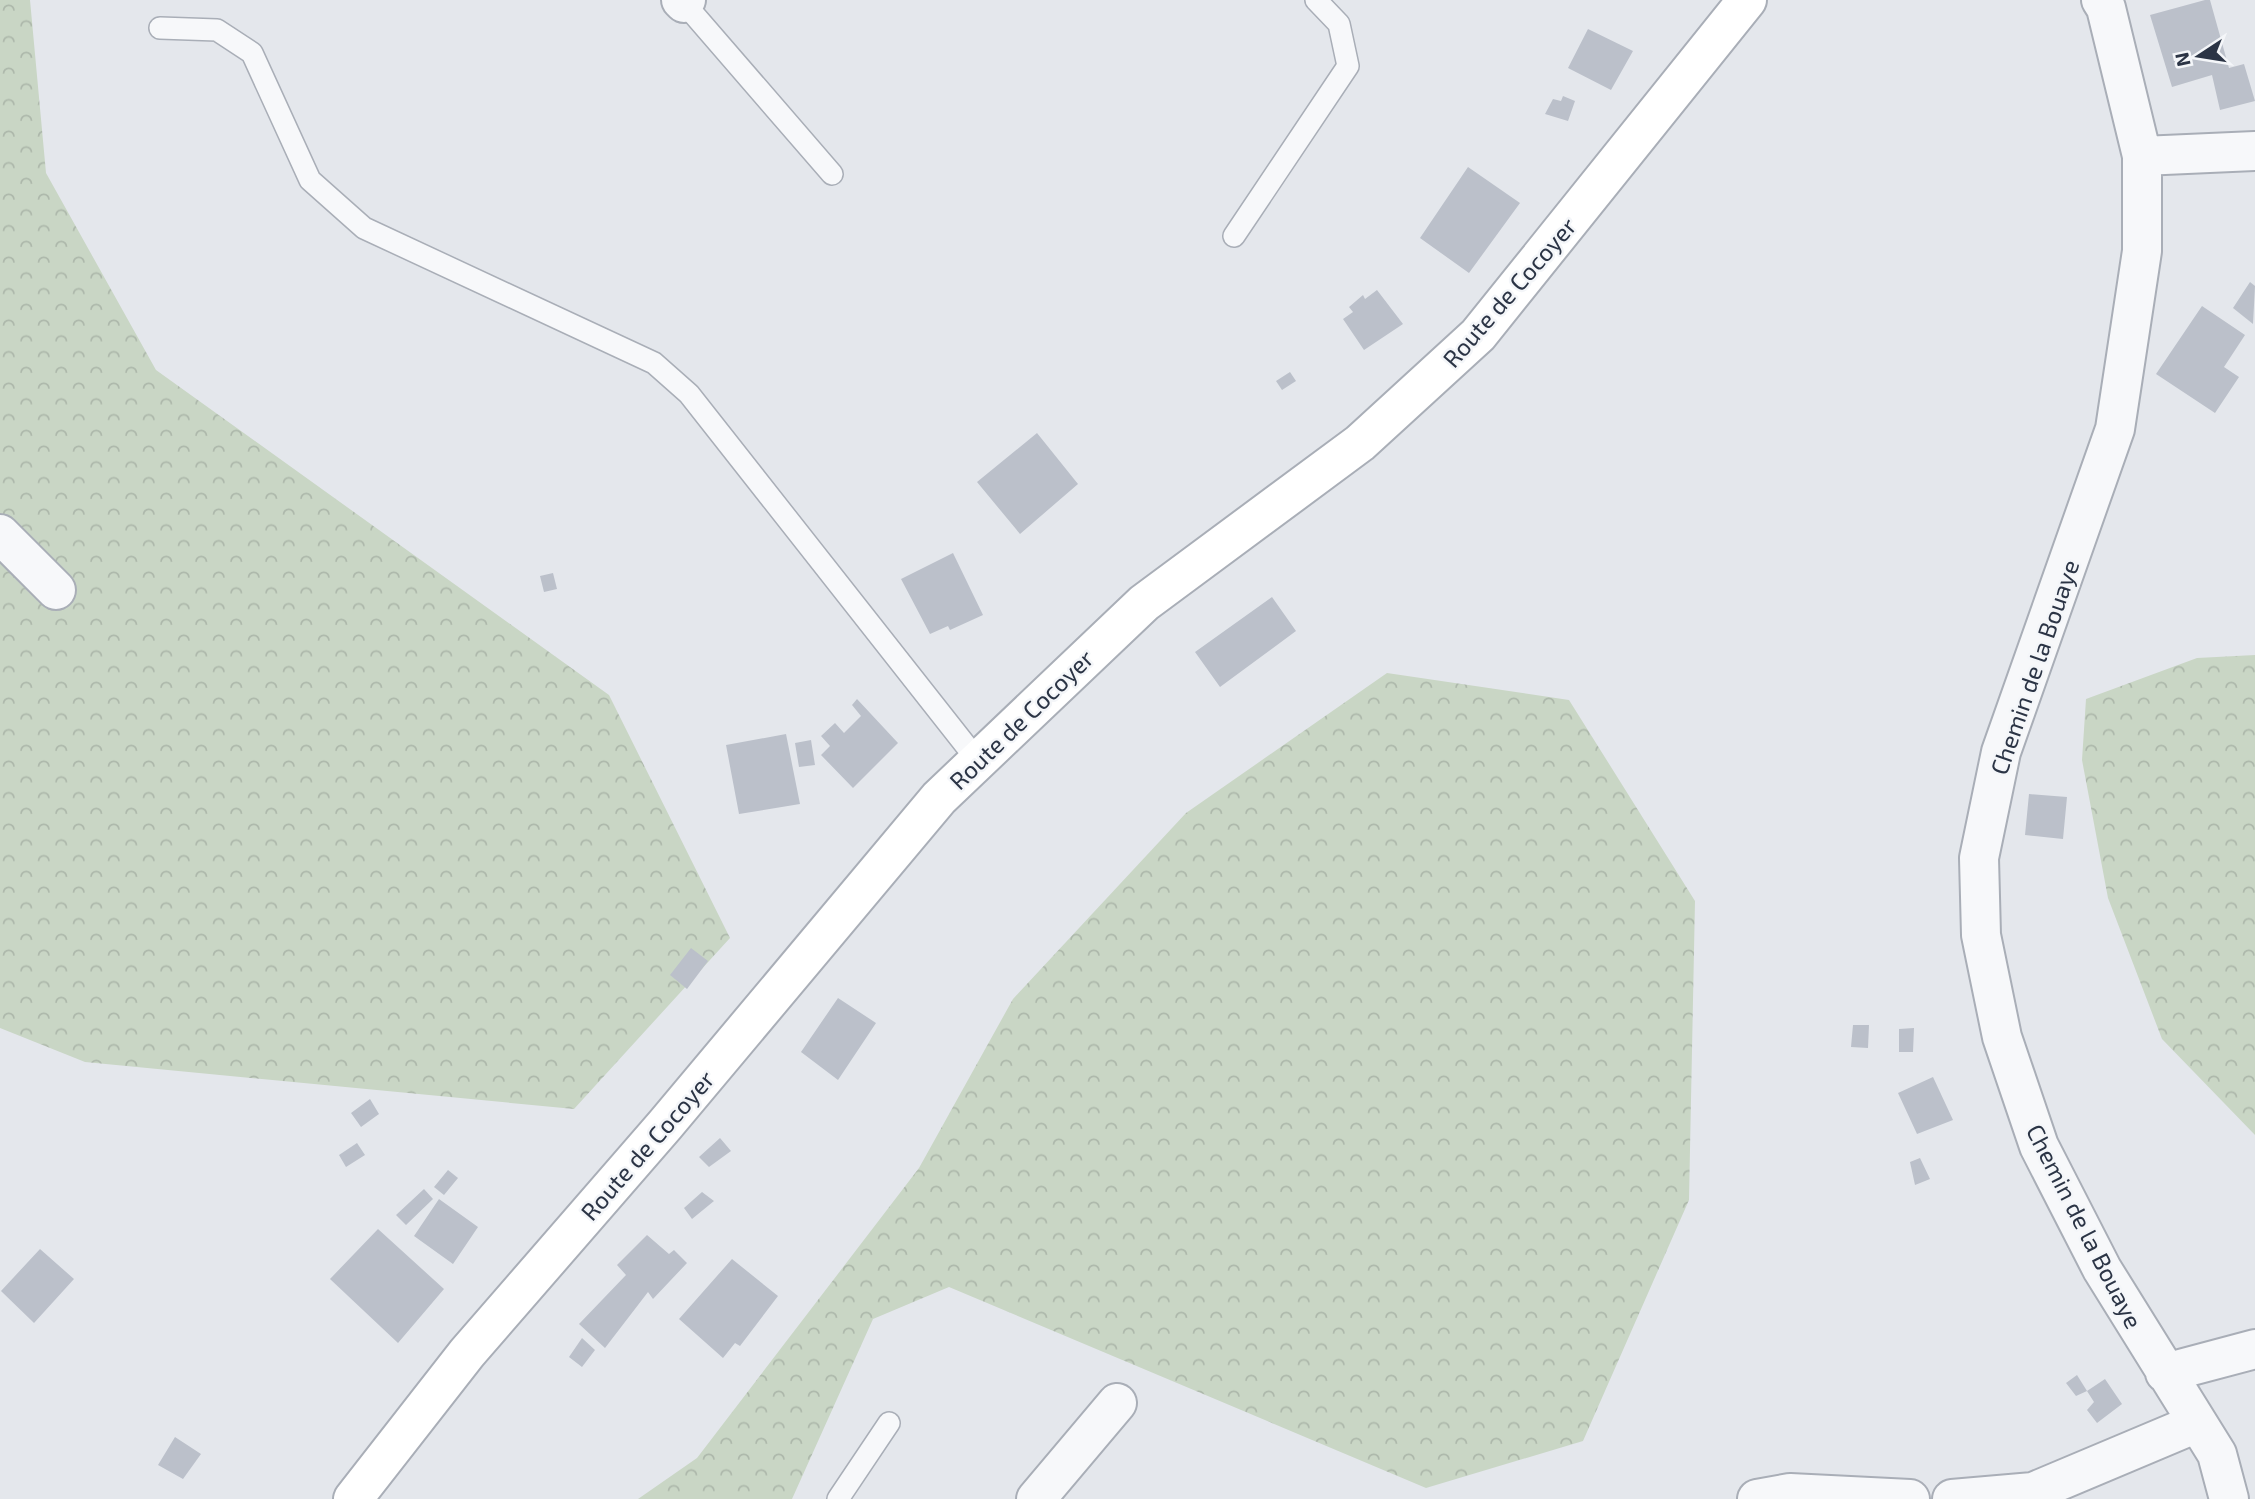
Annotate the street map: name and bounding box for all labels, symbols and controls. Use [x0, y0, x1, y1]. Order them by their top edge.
north arrow [2164, 21, 2234, 91]
text: N [2169, 51, 2195, 69]
street label: Route de Cocoyer [1436, 211, 1582, 373]
street label: Chemin de la Bouaye [1984, 556, 2084, 778]
street label: Route de Cocoyer [943, 643, 1099, 795]
street label: Route de Cocoyer [574, 1064, 720, 1226]
street label: Chemin de la Bouaye [2021, 1119, 2149, 1333]

